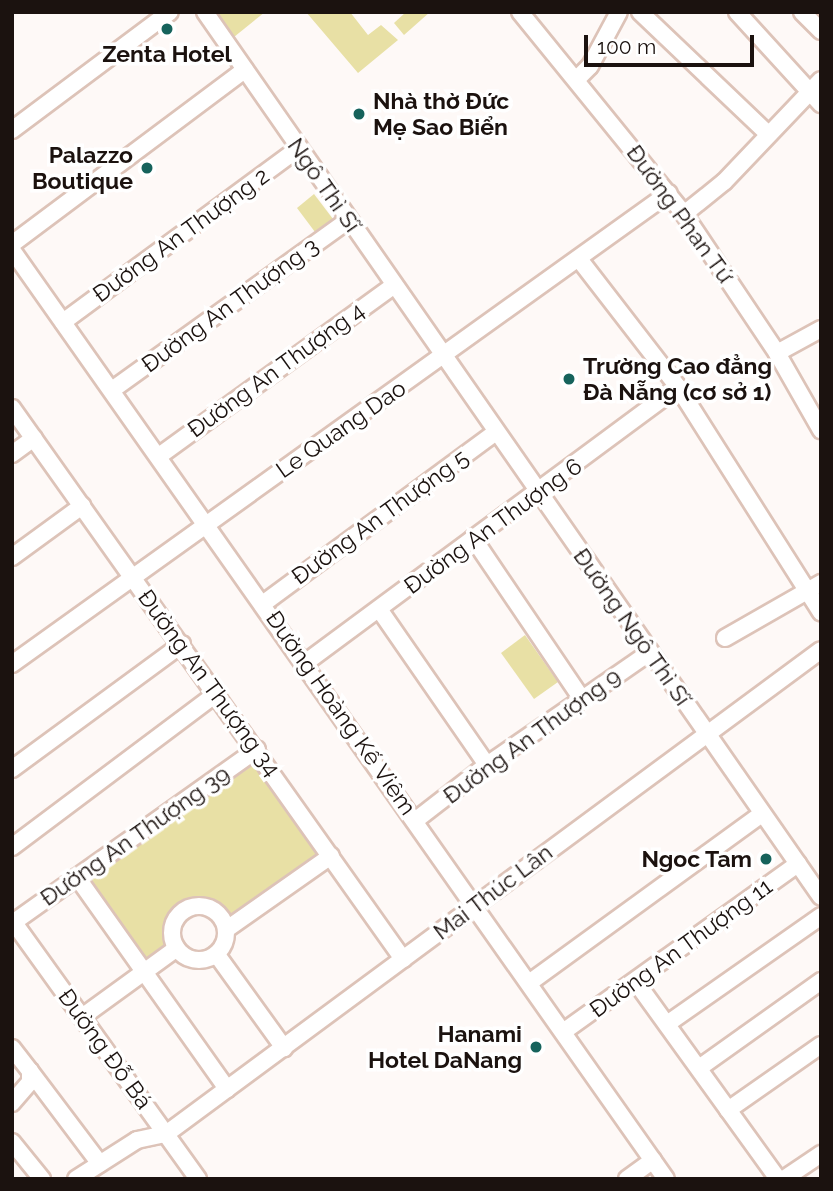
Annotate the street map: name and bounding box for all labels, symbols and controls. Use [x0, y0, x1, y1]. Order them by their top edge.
marker: Zenta Hotel [159, 21, 175, 37]
scale bar [588, 21, 758, 65]
text: 100 m [597, 34, 656, 59]
place label: Zenta Hotel [102, 40, 232, 68]
place label: Nhà thờ Đức Mẹ Sao Biển [373, 87, 509, 141]
marker: Nhà thờ Đức Mẹ Sao Biển [351, 106, 367, 122]
street label: Ngô Thì Sĩ [281, 132, 367, 238]
street label: Đường Phan Tứ [620, 139, 740, 289]
place label: Palazzo Boutique [32, 141, 133, 195]
marker: Palazzo Boutique [139, 160, 155, 176]
street label: Đường An Thượng 2 [87, 161, 275, 309]
street label: Đường An Thượng 3 [136, 231, 324, 379]
street label: Đường An Thượng 4 [182, 296, 370, 444]
place label: Trường Cao đẳng Đà Nẵng (cơ sở 1) [583, 352, 772, 406]
marker: Trường Cao đẳng Đà Nẵng (cơ sở 1) [561, 371, 577, 387]
street label: Le Quang Dao [271, 374, 411, 484]
street label: Đường An Thượng 5 [286, 443, 474, 591]
street label: Đường An Thượng 6 [398, 452, 588, 600]
street label: Đường Ngô Thì Sĩ [567, 543, 697, 711]
street label: Đường An Thượng 34 [132, 584, 286, 782]
street label: Đường Hoàng Kế Viêm [260, 605, 422, 821]
street label: Đường An Thượng 9 [437, 662, 627, 810]
street label: Đường An Thượng 39 [34, 760, 236, 912]
street label: Mai Thúc Lân [428, 838, 558, 946]
place label: Ngoc Tam [641, 845, 752, 873]
marker: Ngoc Tam [758, 851, 774, 867]
street label: Đường An Thượng 11 [584, 872, 778, 1024]
street label: Đường Đỗ Bá [52, 984, 158, 1114]
place label: Hanami Hotel DaNang [367, 1020, 522, 1074]
marker: Hanami Hotel DaNang [528, 1039, 544, 1055]

